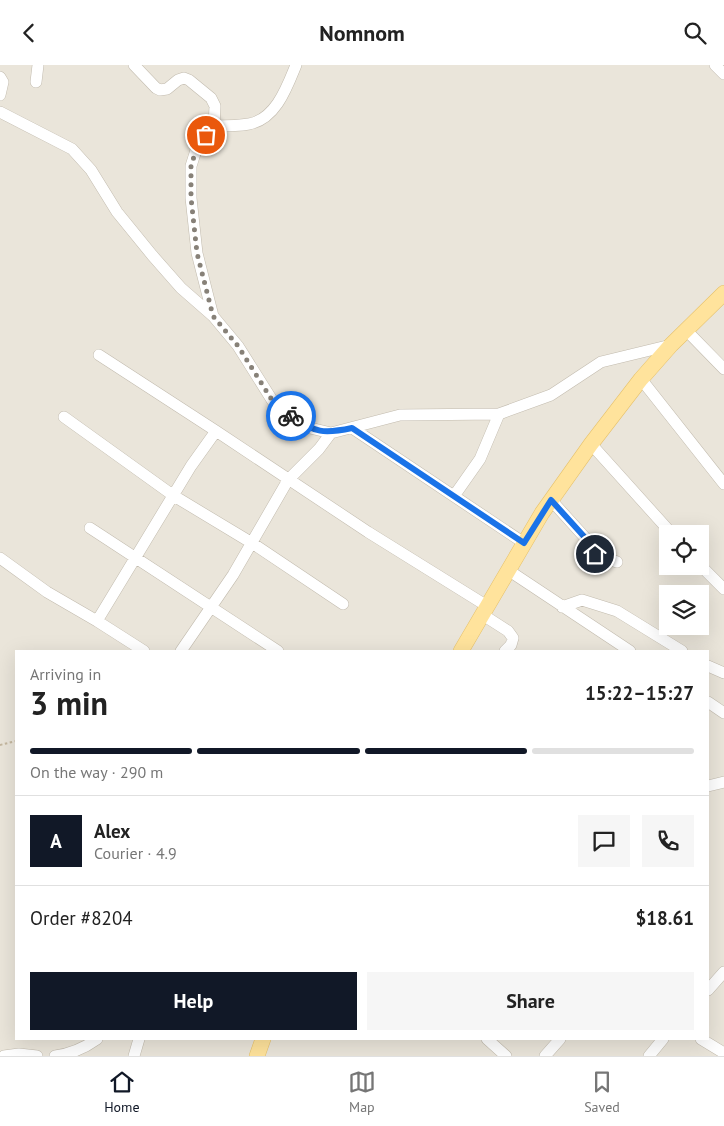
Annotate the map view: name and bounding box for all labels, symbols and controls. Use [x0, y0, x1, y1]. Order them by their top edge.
icon: back [15, 19, 43, 47]
text: Nomnom [319, 19, 405, 47]
icon: search [681, 19, 709, 47]
pin [185, 114, 227, 156]
icon: bag [192, 121, 220, 149]
courier [266, 391, 316, 441]
icon: bike [277, 402, 305, 430]
map controls [659, 525, 709, 635]
button: locate [659, 525, 709, 575]
pin [574, 533, 616, 575]
icon: home [581, 540, 609, 568]
button: layers [659, 585, 709, 635]
text: Arriving in [30, 664, 101, 684]
text: 15:22–15:27 [585, 681, 694, 705]
text: 3 min [30, 682, 108, 724]
text: On the way · 290 m [30, 762, 163, 782]
button: chat [578, 815, 630, 867]
button: phone [642, 815, 694, 867]
text: Alex [94, 819, 130, 843]
text: A [50, 829, 62, 853]
text: Courier · 4.9 [94, 843, 177, 863]
text: Order #8204 [30, 906, 133, 930]
text: $18.61 [635, 906, 694, 930]
button: Help [30, 972, 357, 1030]
button: Share [367, 972, 694, 1030]
tab: Home [104, 1068, 140, 1116]
tab: Map [348, 1068, 376, 1116]
tab: Saved [584, 1068, 620, 1116]

